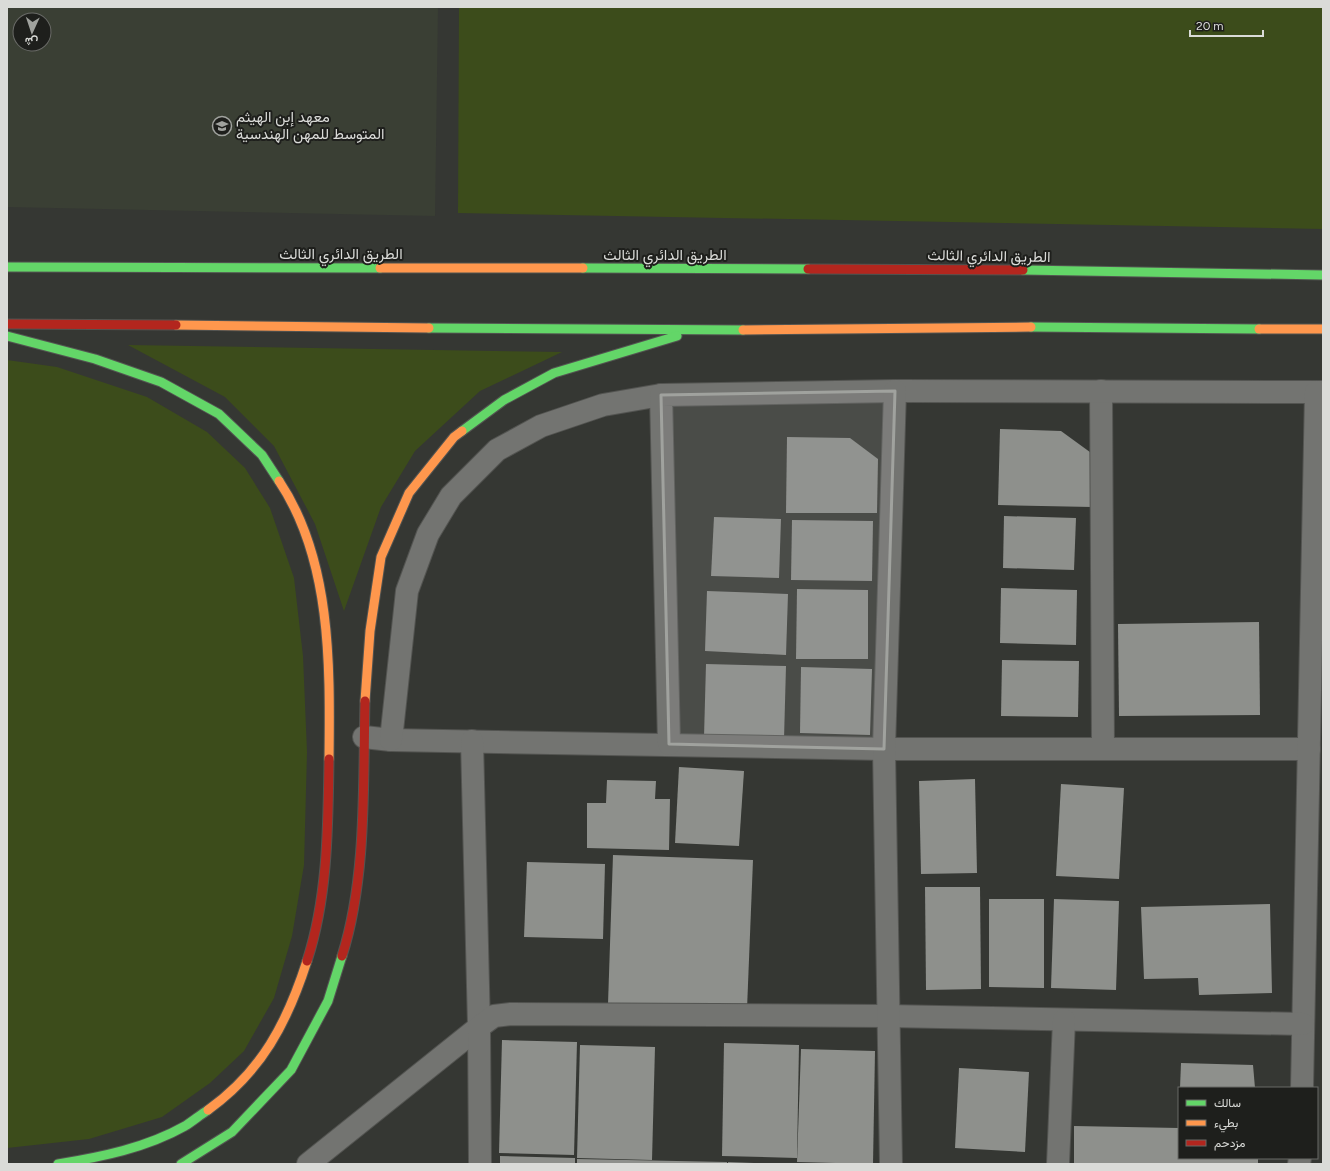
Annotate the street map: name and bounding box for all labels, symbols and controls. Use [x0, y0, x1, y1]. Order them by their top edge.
north arrow [12, 12, 52, 52]
scale bar [1190, 12, 1263, 38]
text: 20 m [1196, 19, 1224, 33]
text: ش [25, 35, 38, 48]
place label: معهد إبن الهيثم المتوسط للمهن الهندسية [236, 108, 384, 144]
school or university icon: معهد إبن الهيثم المتوسط للمهن الهندسية [211, 115, 233, 137]
street label: الطريق الدائري الثالث [279, 245, 403, 267]
street label: الطريق الدائري الثالث [603, 246, 727, 268]
street label: الطريق الدائري الثالث [927, 246, 1051, 270]
legend [1178, 1087, 1318, 1159]
text: سالك [1214, 1096, 1241, 1110]
text: بطيء [1214, 1116, 1238, 1133]
text: مزدحم [1214, 1136, 1245, 1151]

